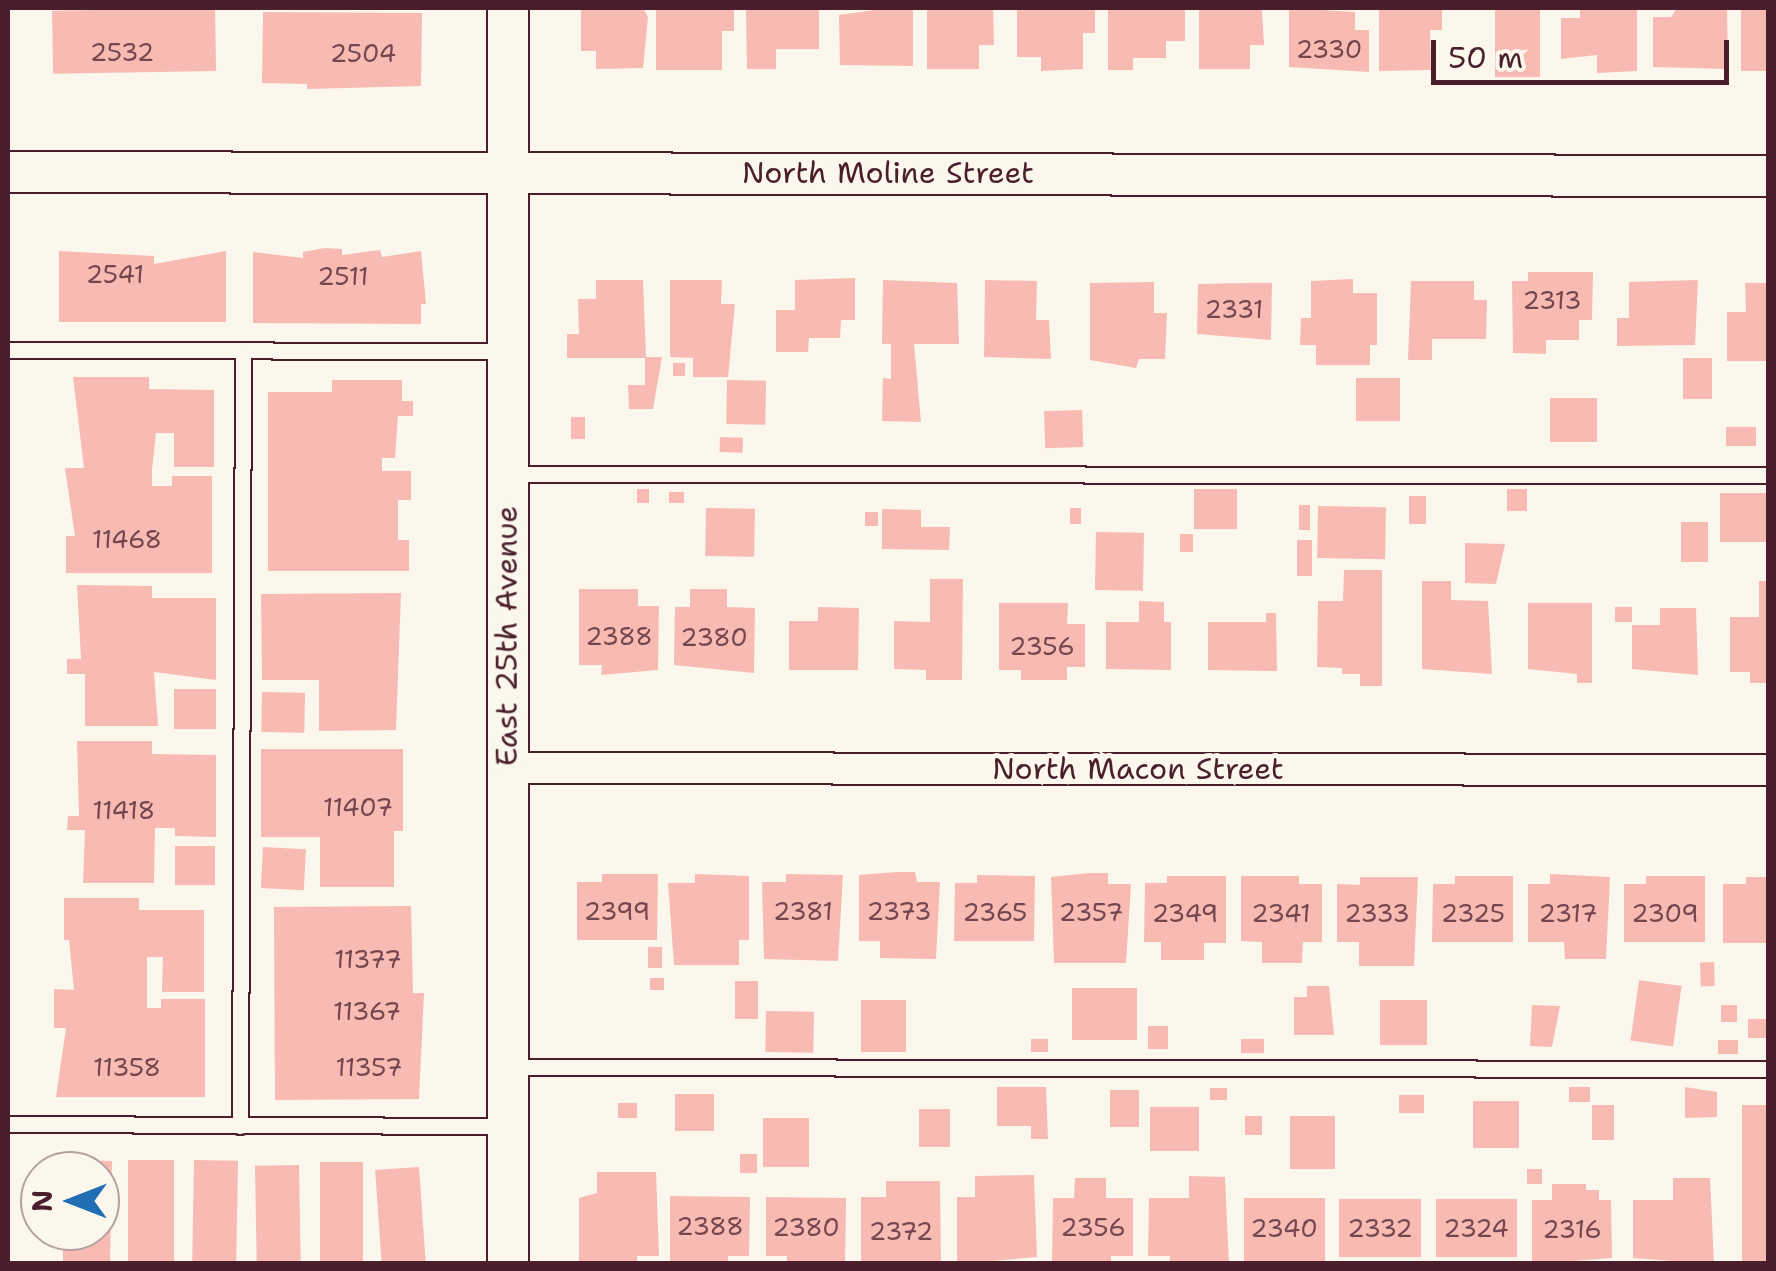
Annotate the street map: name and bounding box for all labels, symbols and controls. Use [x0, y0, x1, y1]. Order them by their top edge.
scale bar [1436, 20, 1734, 82]
house number: 2330 [1296, 34, 1362, 64]
house number: 2532 [90, 37, 154, 67]
text: 50 m [1448, 37, 1523, 78]
house number: 2504 [330, 38, 396, 68]
street label: North Moline Street [742, 155, 1034, 191]
house number: 2541 [86, 259, 144, 289]
house number: 2511 [317, 261, 369, 291]
house number: 2313 [1522, 285, 1582, 315]
house number: 2331 [1205, 294, 1263, 324]
street label: East 25th Avenue [489, 506, 525, 766]
house number: 11468 [92, 524, 162, 554]
house number: 2388 [585, 621, 653, 651]
house number: 2380 [680, 622, 748, 652]
house number: 2356 [1009, 631, 1075, 661]
street label: North Macon Street [992, 751, 1284, 787]
house number: 11407 [323, 792, 393, 822]
house number: 11418 [93, 795, 155, 825]
house number: 2399 [584, 896, 650, 926]
house number: 2381 [773, 896, 833, 926]
house number: 2373 [867, 896, 931, 926]
house number: 2365 [963, 897, 1027, 927]
house number: 2357 [1059, 897, 1123, 927]
house number: 2349 [1152, 898, 1218, 928]
house number: 2341 [1251, 898, 1311, 928]
house number: 2333 [1344, 898, 1410, 928]
house number: 2325 [1441, 898, 1505, 928]
house number: 2317 [1538, 898, 1598, 928]
house number: 2309 [1631, 898, 1699, 928]
house number: 11377 [334, 944, 402, 974]
house number: 11367 [333, 996, 401, 1026]
house number: 11358 [93, 1052, 161, 1082]
house number: 11357 [335, 1052, 403, 1082]
north arrow [20, 1151, 120, 1251]
text: N [23, 1190, 61, 1212]
house number: 2388 [676, 1211, 744, 1241]
house number: 2380 [772, 1212, 840, 1242]
house number: 2356 [1060, 1212, 1126, 1242]
house number: 2340 [1250, 1213, 1318, 1243]
house number: 2332 [1347, 1213, 1413, 1243]
house number: 2324 [1443, 1213, 1509, 1243]
house number: 2316 [1542, 1214, 1602, 1244]
house number: 2372 [869, 1216, 933, 1246]

